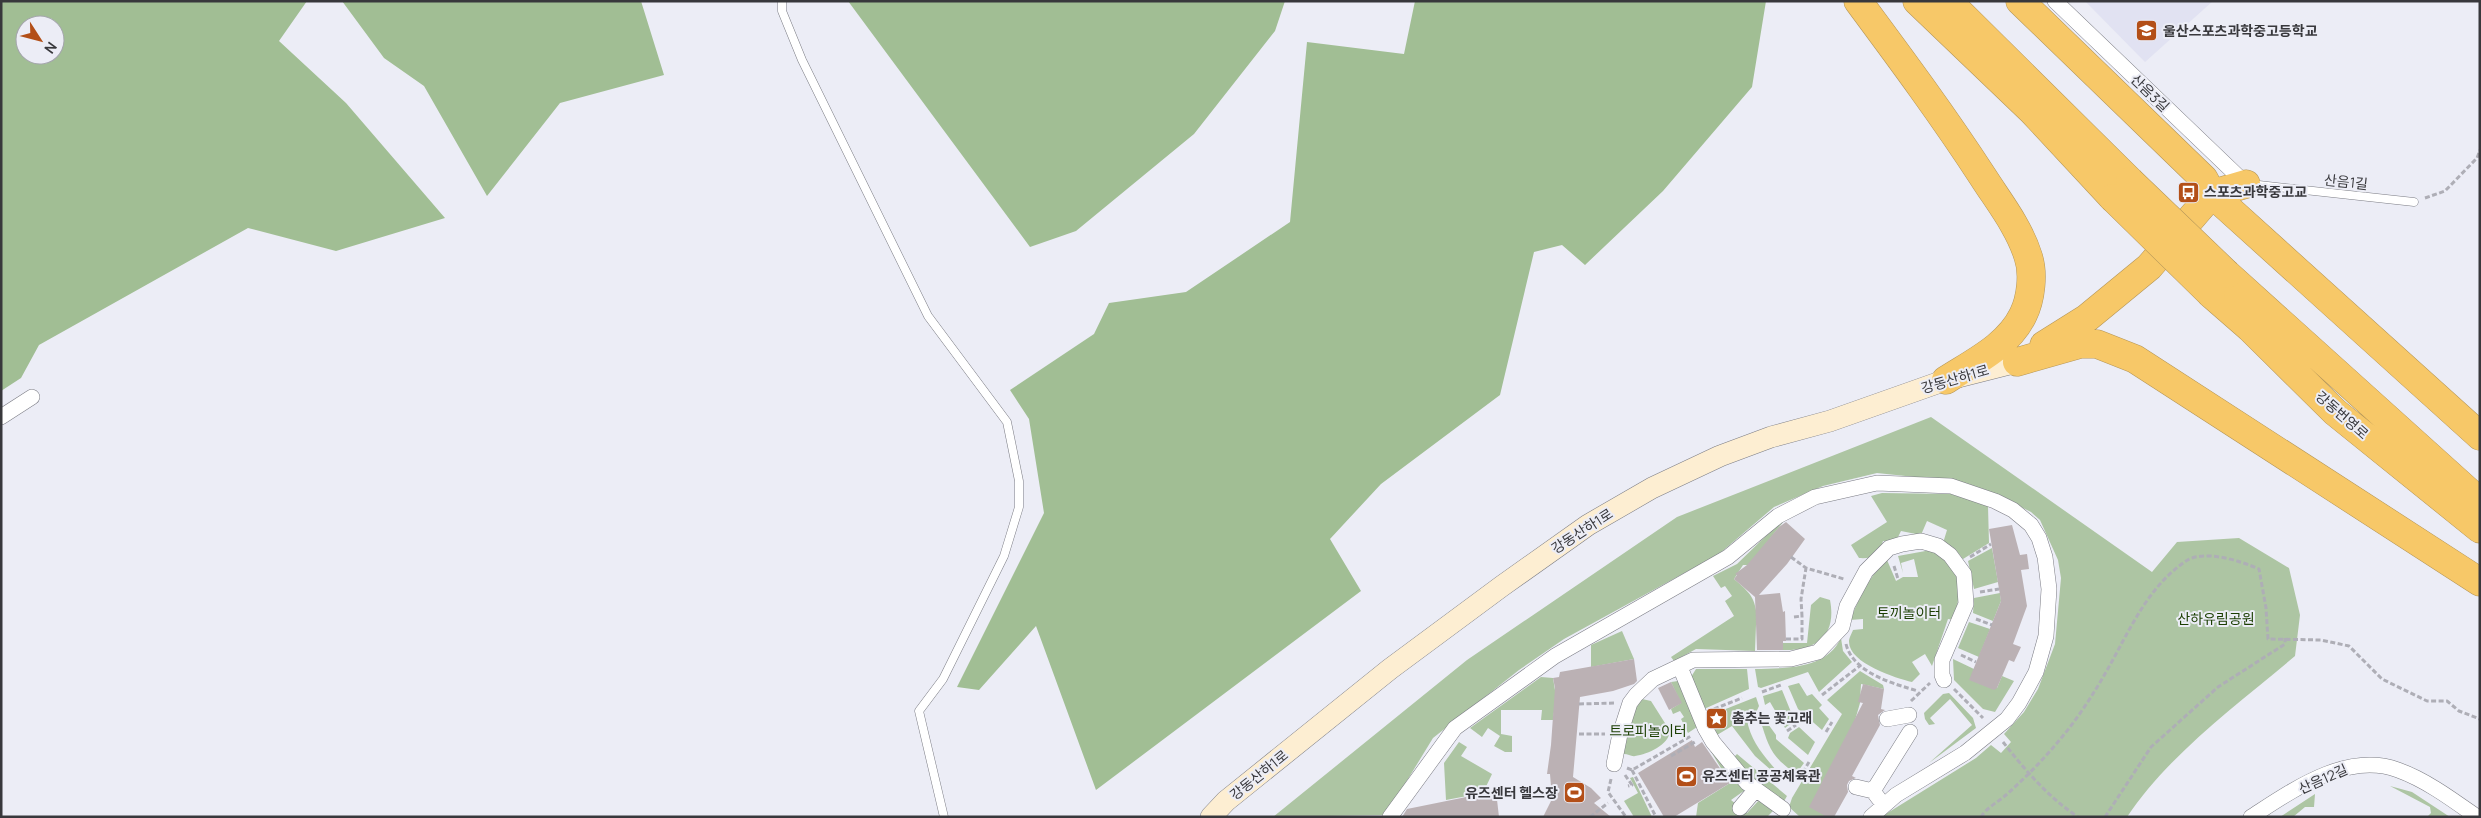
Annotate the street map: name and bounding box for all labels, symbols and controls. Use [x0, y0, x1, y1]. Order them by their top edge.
north arrow [15, 15, 65, 65]
school or university icon: 울산스포츠과학중고등학교 [2135, 19, 2159, 43]
place label: 울산스포츠과학중고등학교 [2163, 21, 2318, 40]
text: N [40, 38, 62, 58]
street label: 산음3길 [2127, 70, 2174, 116]
street label: 산음1길 [2323, 170, 2369, 193]
bus stop icon: 스포츠과학중고교 [2176, 180, 2200, 204]
place label: 스포츠과학중고교 [2204, 182, 2307, 201]
street label: 강동산하1로 [1919, 360, 1991, 397]
street label: 강동번영로 [2312, 386, 2373, 443]
street label: 강동산하1로 [1547, 504, 1616, 558]
park label: 토끼놀이터 [1877, 603, 1941, 622]
park label: 산하유림공원 [2177, 609, 2255, 628]
place icon: 춤추는 꽃고래 [1704, 706, 1728, 730]
place label: 춤추는 꽃고래 [1732, 708, 1812, 727]
park label: 트로피놀이터 [1609, 721, 1687, 740]
street label: 강동산하1로 [1226, 745, 1292, 804]
street label: 산음12길 [2295, 759, 2350, 798]
sports icon: 유즈센터 공공체육관 [1674, 764, 1698, 788]
place label: 유즈센터 공공체육관 [1702, 766, 1821, 785]
sports icon: 유즈센터 헬스장 [1562, 781, 1586, 805]
place label: 유즈센터 헬스장 [1465, 783, 1558, 802]

